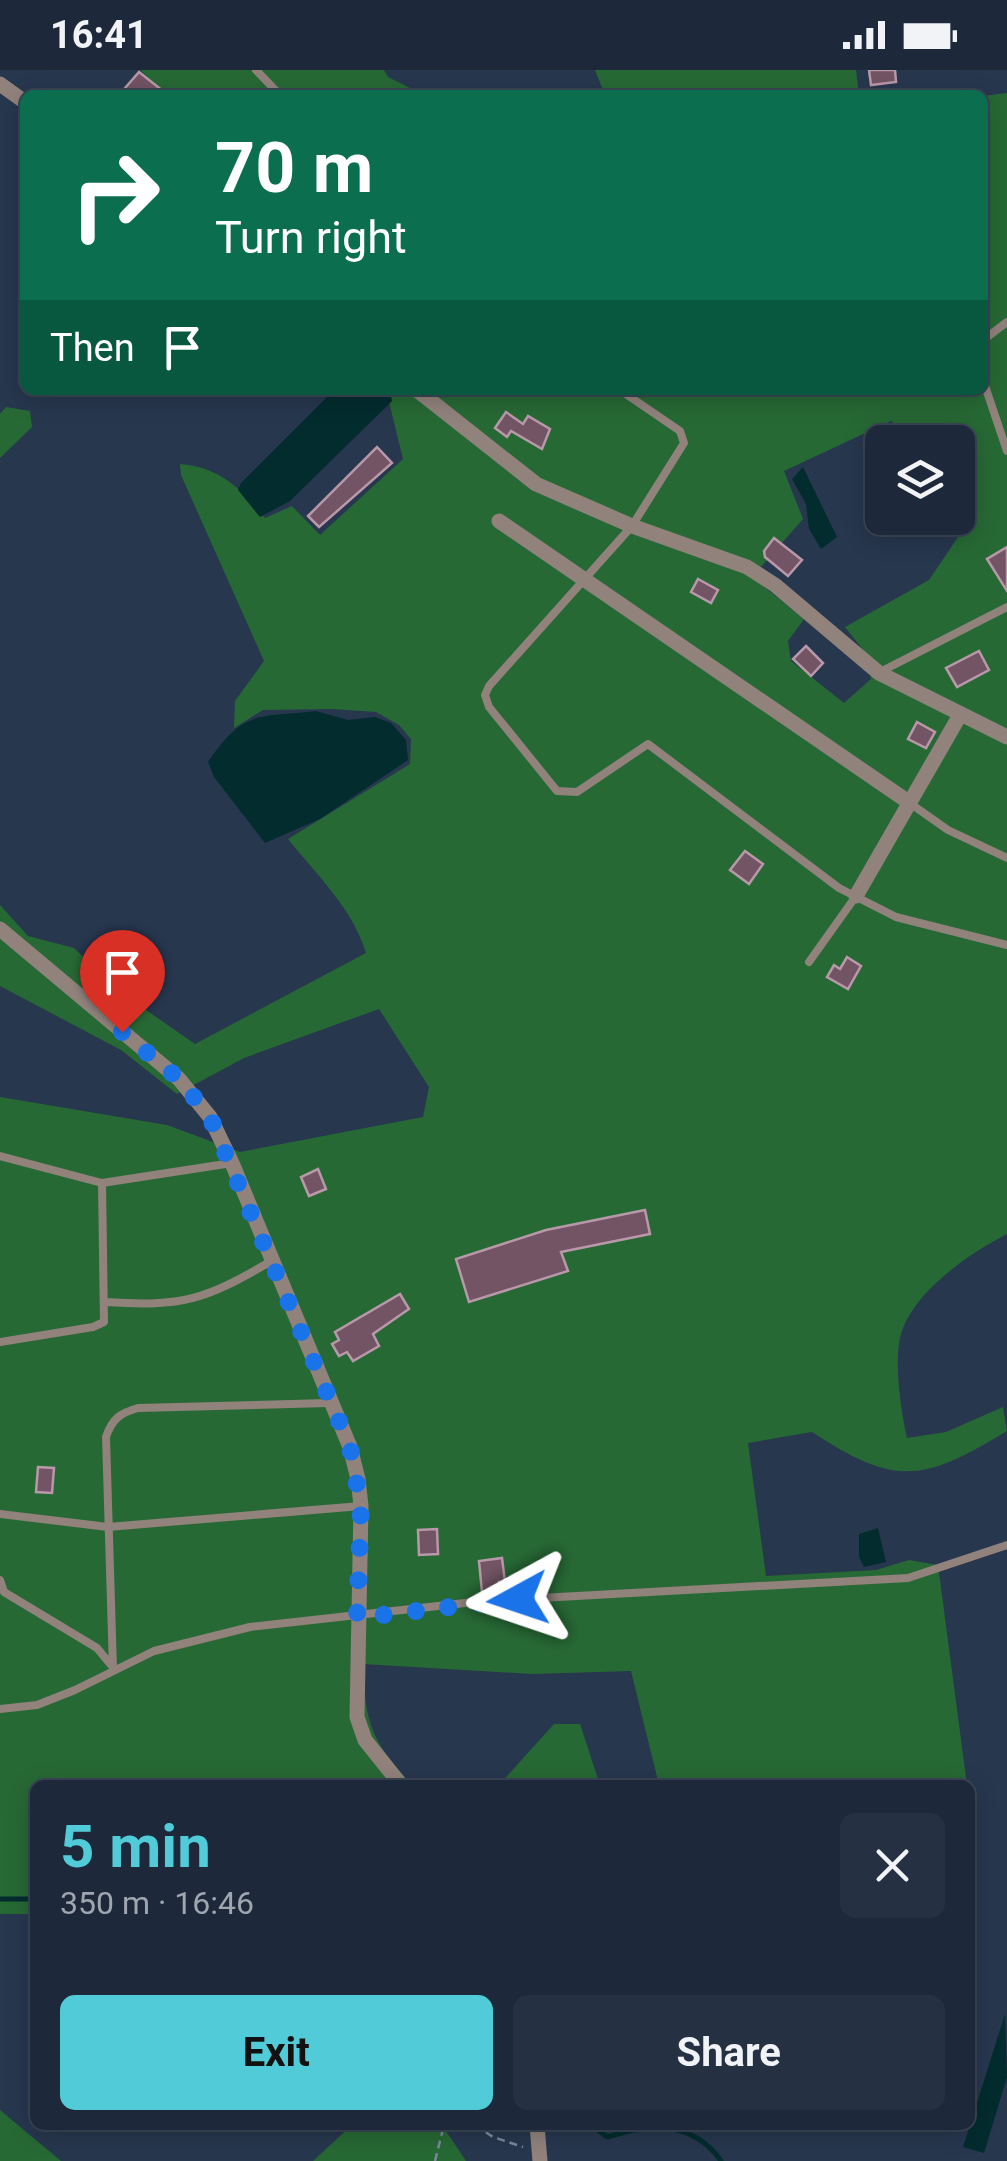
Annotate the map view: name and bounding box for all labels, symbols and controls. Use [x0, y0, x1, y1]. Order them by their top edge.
text: 16:41 [50, 13, 148, 57]
text: 70 m [215, 127, 373, 209]
icon: right [50, 130, 180, 260]
text: Turn right [215, 211, 407, 264]
icon: arrive [155, 320, 210, 375]
text: Then [50, 326, 135, 370]
map controls [865, 425, 975, 535]
button: layers [865, 425, 975, 535]
pin [80, 930, 165, 1033]
icon: arrive [95, 945, 150, 1000]
position arrow [466, 1547, 570, 1651]
text: 5 min [60, 1811, 211, 1882]
button: close [840, 1813, 945, 1918]
text: 350 m · 16:46 [60, 1884, 254, 1922]
button: Exit [60, 1995, 493, 2110]
button: Share [513, 1995, 945, 2110]

